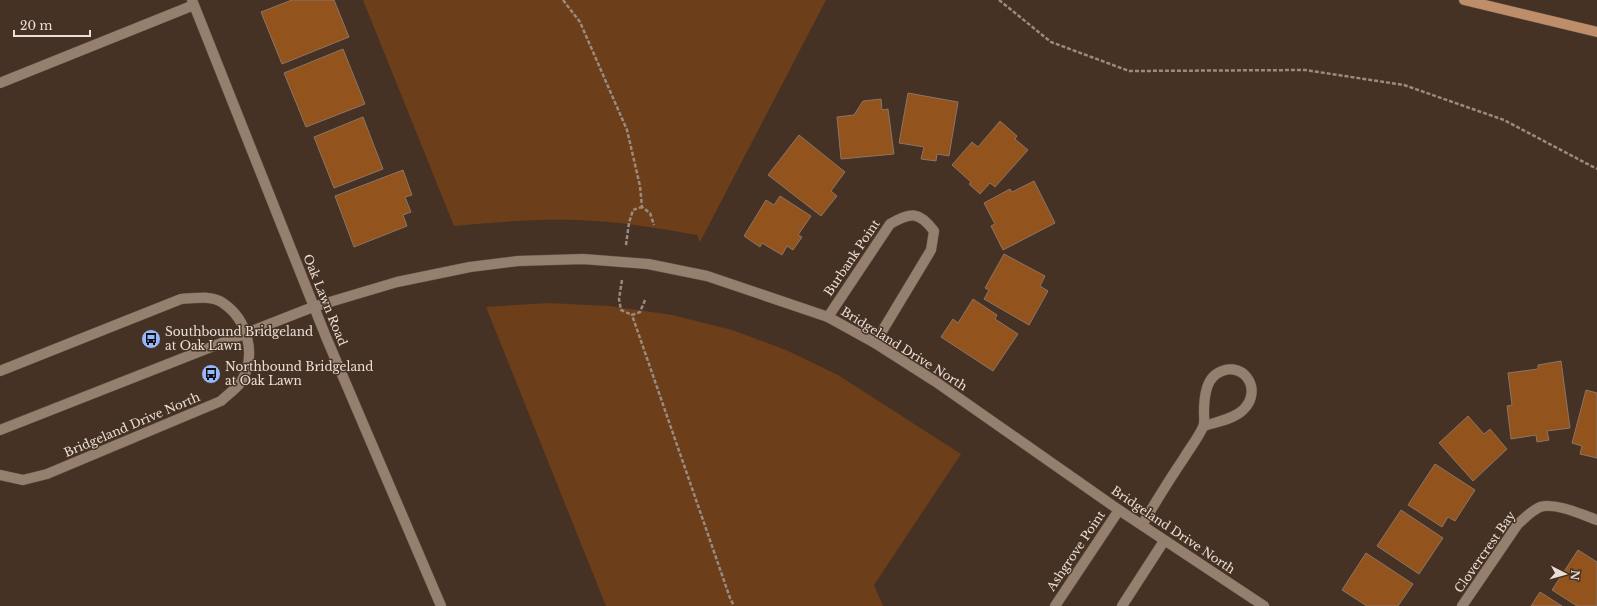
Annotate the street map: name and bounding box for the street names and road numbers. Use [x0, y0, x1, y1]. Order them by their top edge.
street label: Burbank Point [820, 216, 883, 299]
street label: Oak Lawn Road [300, 252, 351, 348]
street label: Bridgeland Drive North [838, 304, 970, 394]
street label: Bridgeland Drive North [62, 389, 202, 460]
street label: Bridgeland Drive North [1109, 483, 1238, 577]
street label: Ashgrove Point [1043, 507, 1108, 594]
street label: Clovercrest Bay [1451, 508, 1519, 595]

